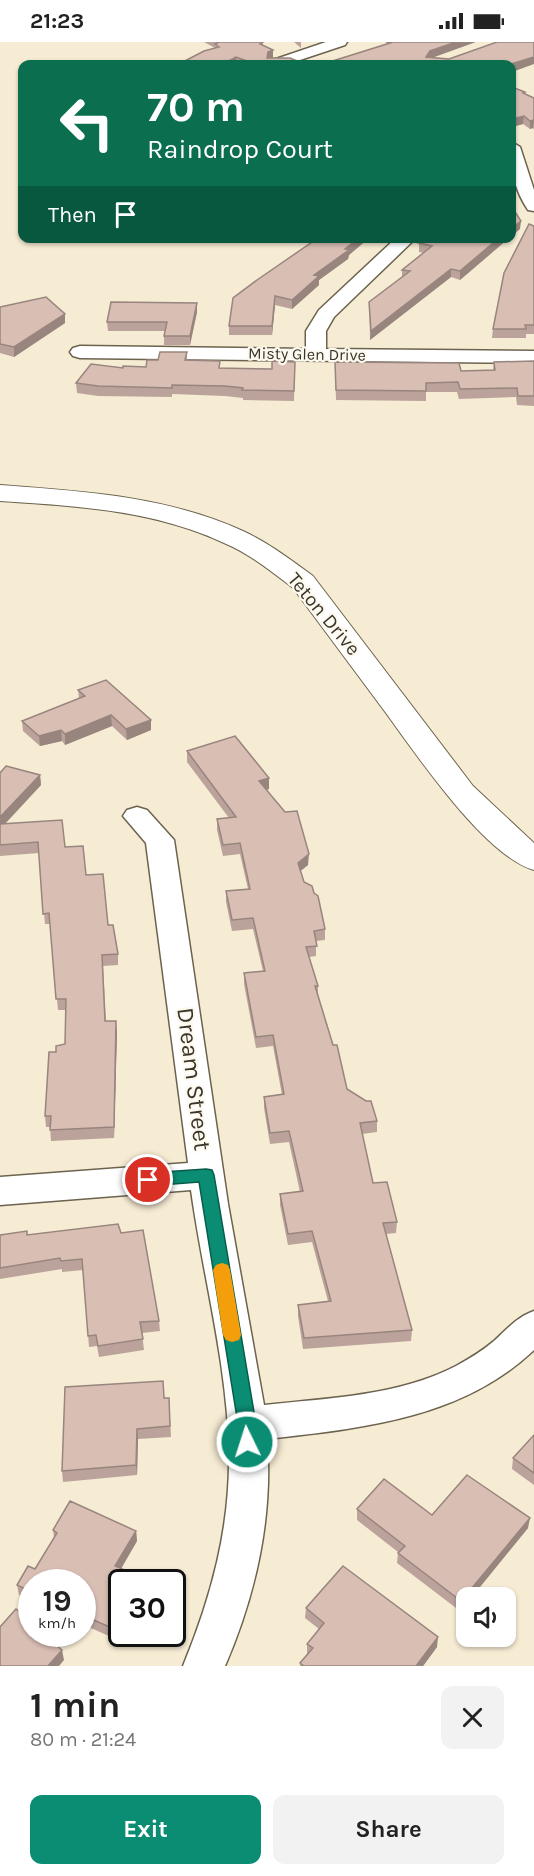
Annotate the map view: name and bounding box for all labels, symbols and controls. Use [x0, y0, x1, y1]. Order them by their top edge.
text: 21:23 [30, 8, 84, 34]
text: 70 m [147, 82, 245, 132]
icon: left [48, 84, 126, 162]
text: Raindrop Court [147, 133, 333, 165]
icon: arrive [109, 198, 142, 231]
text: Then [48, 202, 97, 228]
street label: Misty Glen Drive [248, 343, 366, 365]
street label: Teton Drive [283, 568, 365, 660]
street label: Dream Street [171, 1006, 217, 1152]
pin [122, 1154, 173, 1205]
icon: arrive [131, 1163, 164, 1196]
position arrow [215, 1410, 279, 1474]
speed limit sign: 30 [108, 1569, 186, 1647]
text: 19 [42, 1583, 71, 1619]
map controls [456, 1587, 516, 1647]
button: sound [456, 1587, 516, 1647]
text: km/h [38, 1614, 76, 1632]
text: 1 min [30, 1684, 120, 1726]
button: close [441, 1686, 504, 1749]
text: 80 m · 21:24 [30, 1728, 136, 1751]
button: Exit [30, 1795, 261, 1864]
button: Share [273, 1795, 504, 1864]

